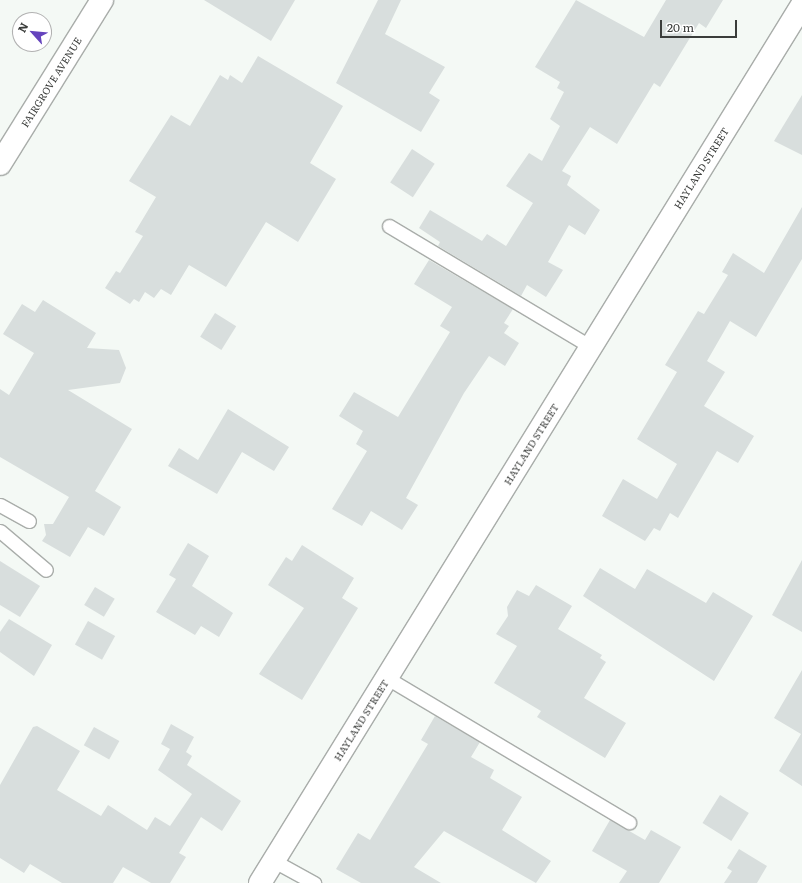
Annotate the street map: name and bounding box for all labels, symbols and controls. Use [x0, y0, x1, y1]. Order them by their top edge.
north arrow [12, 12, 52, 52]
scale bar [662, 12, 739, 38]
text: 20 m [667, 18, 694, 36]
text: N [13, 19, 31, 35]
street label: FAIRGROVE AVENUE [18, 35, 84, 129]
street label: HAYLAND STREET [671, 125, 731, 211]
street label: HAYLAND STREET [501, 401, 561, 487]
street label: HAYLAND STREET [331, 677, 391, 763]

